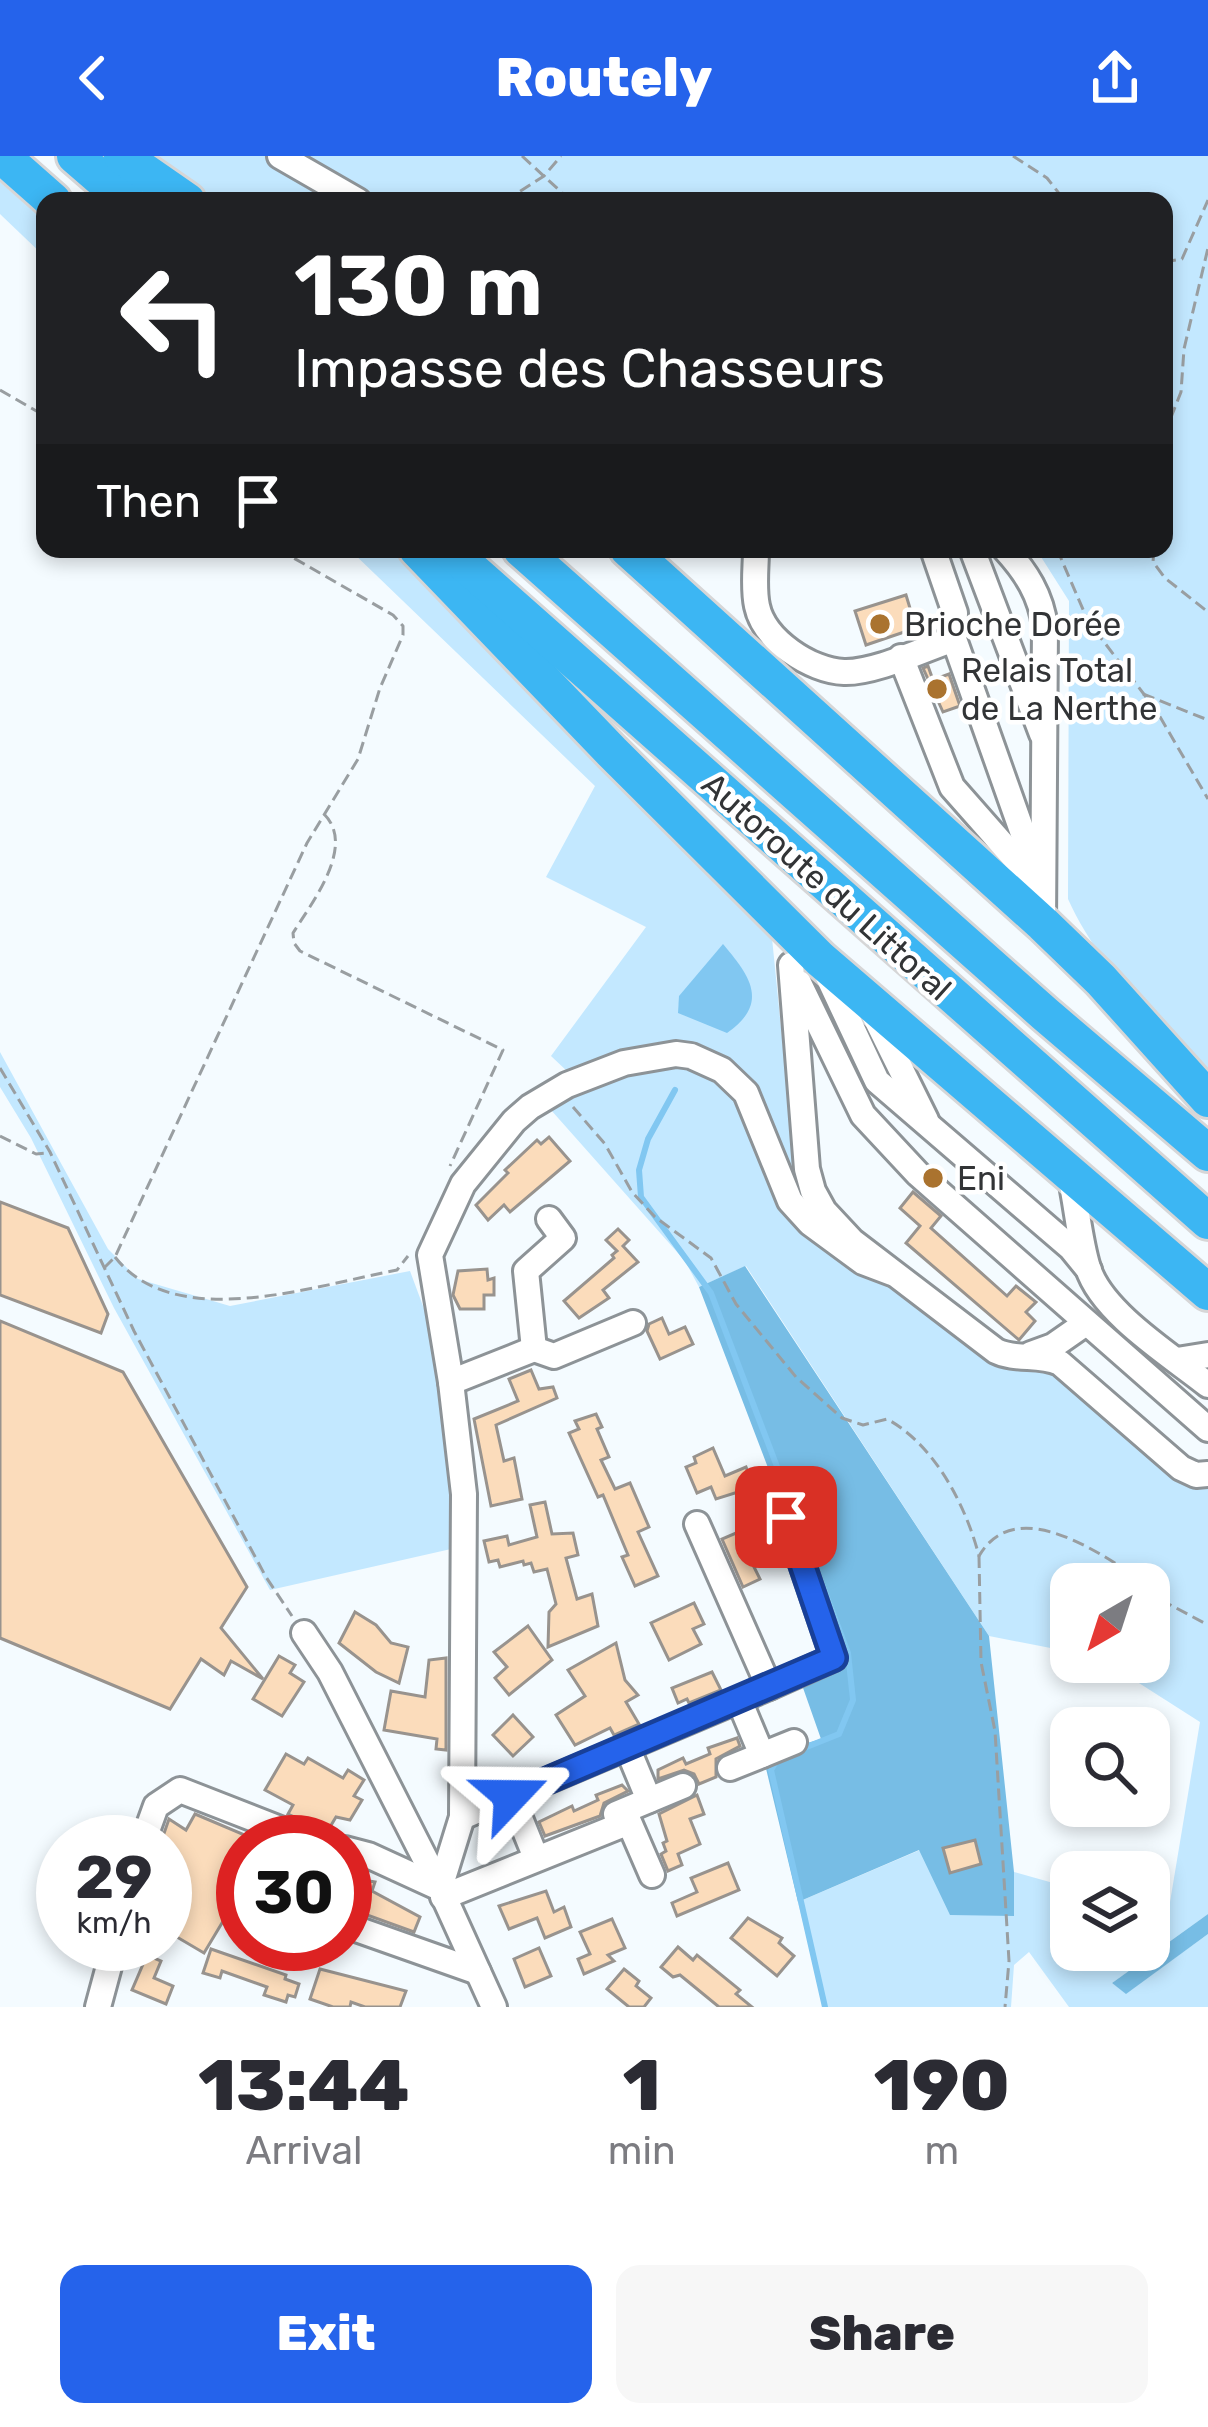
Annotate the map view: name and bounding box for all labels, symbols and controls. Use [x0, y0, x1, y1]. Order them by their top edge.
icon: back [60, 45, 126, 111]
icon: share [1082, 45, 1148, 111]
text: Routely [496, 46, 712, 110]
text: 130 m [294, 236, 543, 336]
icon: left [96, 240, 252, 396]
text: Impasse des Chasseurs [294, 337, 885, 401]
icon: arrive [225, 468, 291, 534]
text: Then [96, 475, 201, 528]
place label: Brioche Dorée [904, 605, 1121, 644]
marker: Brioche Dorée [867, 611, 893, 637]
place label: Relais Total de La Nerthe [961, 651, 1158, 728]
marker: Relais Total de La Nerthe [924, 676, 950, 702]
street label: Autoroute du Littoral [694, 764, 959, 1008]
place label: Eni [957, 1159, 1005, 1198]
marker: Eni [920, 1165, 946, 1191]
pin [735, 1466, 837, 1568]
icon: arrive [753, 1484, 819, 1550]
north arrow [1050, 1563, 1170, 1683]
map controls [1050, 1563, 1170, 1971]
button: search [1050, 1707, 1170, 1827]
position arrow [448, 1733, 574, 1859]
speed limit sign: 30 [216, 1815, 372, 1971]
text: 29 [75, 1842, 153, 1913]
button: layers [1050, 1851, 1170, 1971]
text: km/h [77, 1905, 151, 1941]
text: 13:44 [198, 2043, 410, 2128]
text: 1 [623, 2043, 661, 2128]
text: 190 [874, 2043, 1010, 2128]
text: Arrival [245, 2128, 362, 2174]
text: min [608, 2128, 676, 2174]
text: m [924, 2128, 959, 2174]
button: Exit [60, 2265, 592, 2403]
button: Share [616, 2265, 1148, 2403]

